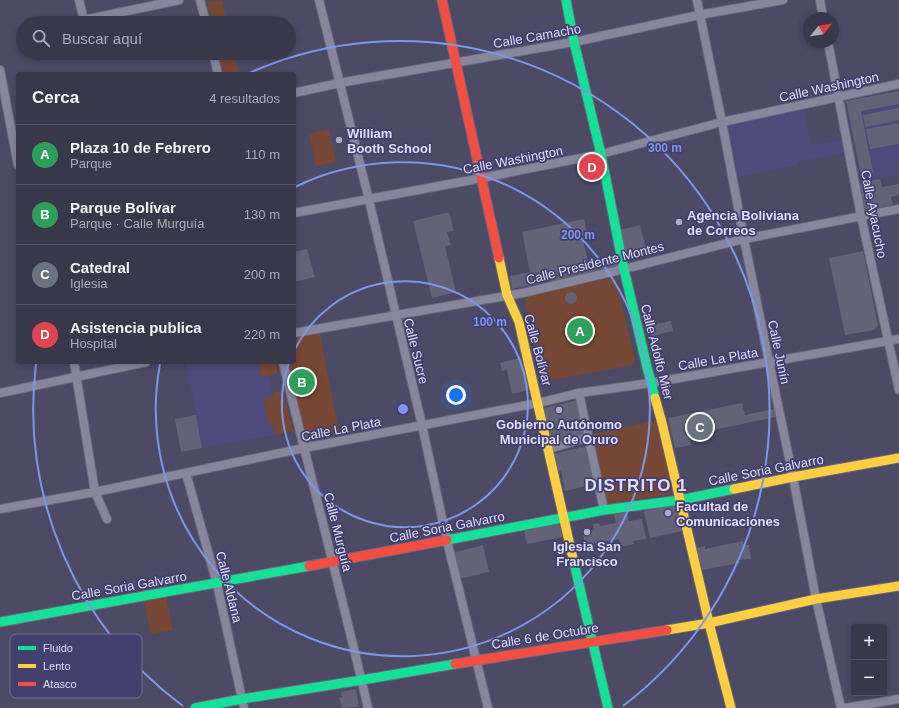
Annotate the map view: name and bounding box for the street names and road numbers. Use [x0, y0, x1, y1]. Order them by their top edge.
street label: Calle Camacho [492, 21, 582, 51]
street label: Calle Washington [778, 69, 880, 105]
street label: Calle Washington [462, 143, 564, 177]
street label: Calle Ayacucho [858, 169, 890, 259]
street label: Calle Presidente Montes [524, 238, 666, 287]
street label: Calle Adolfo Mier [638, 303, 676, 402]
street label: Calle Bolívar [521, 312, 555, 388]
street label: Calle Sucre [401, 317, 431, 385]
street label: Calle Junín [765, 319, 793, 385]
street label: Calle La Plata [677, 344, 760, 373]
street label: Calle La Plata [300, 414, 383, 444]
street label: Calle Soria Galvarro [707, 451, 825, 489]
street label: Calle Murguía [321, 491, 355, 574]
street label: Calle Soria Galvarro [388, 508, 506, 546]
street label: Calle Aldana [213, 550, 245, 625]
street label: Calle Soria Galvarro [70, 568, 188, 604]
street label: Calle 6 de Octubre [490, 620, 600, 652]

